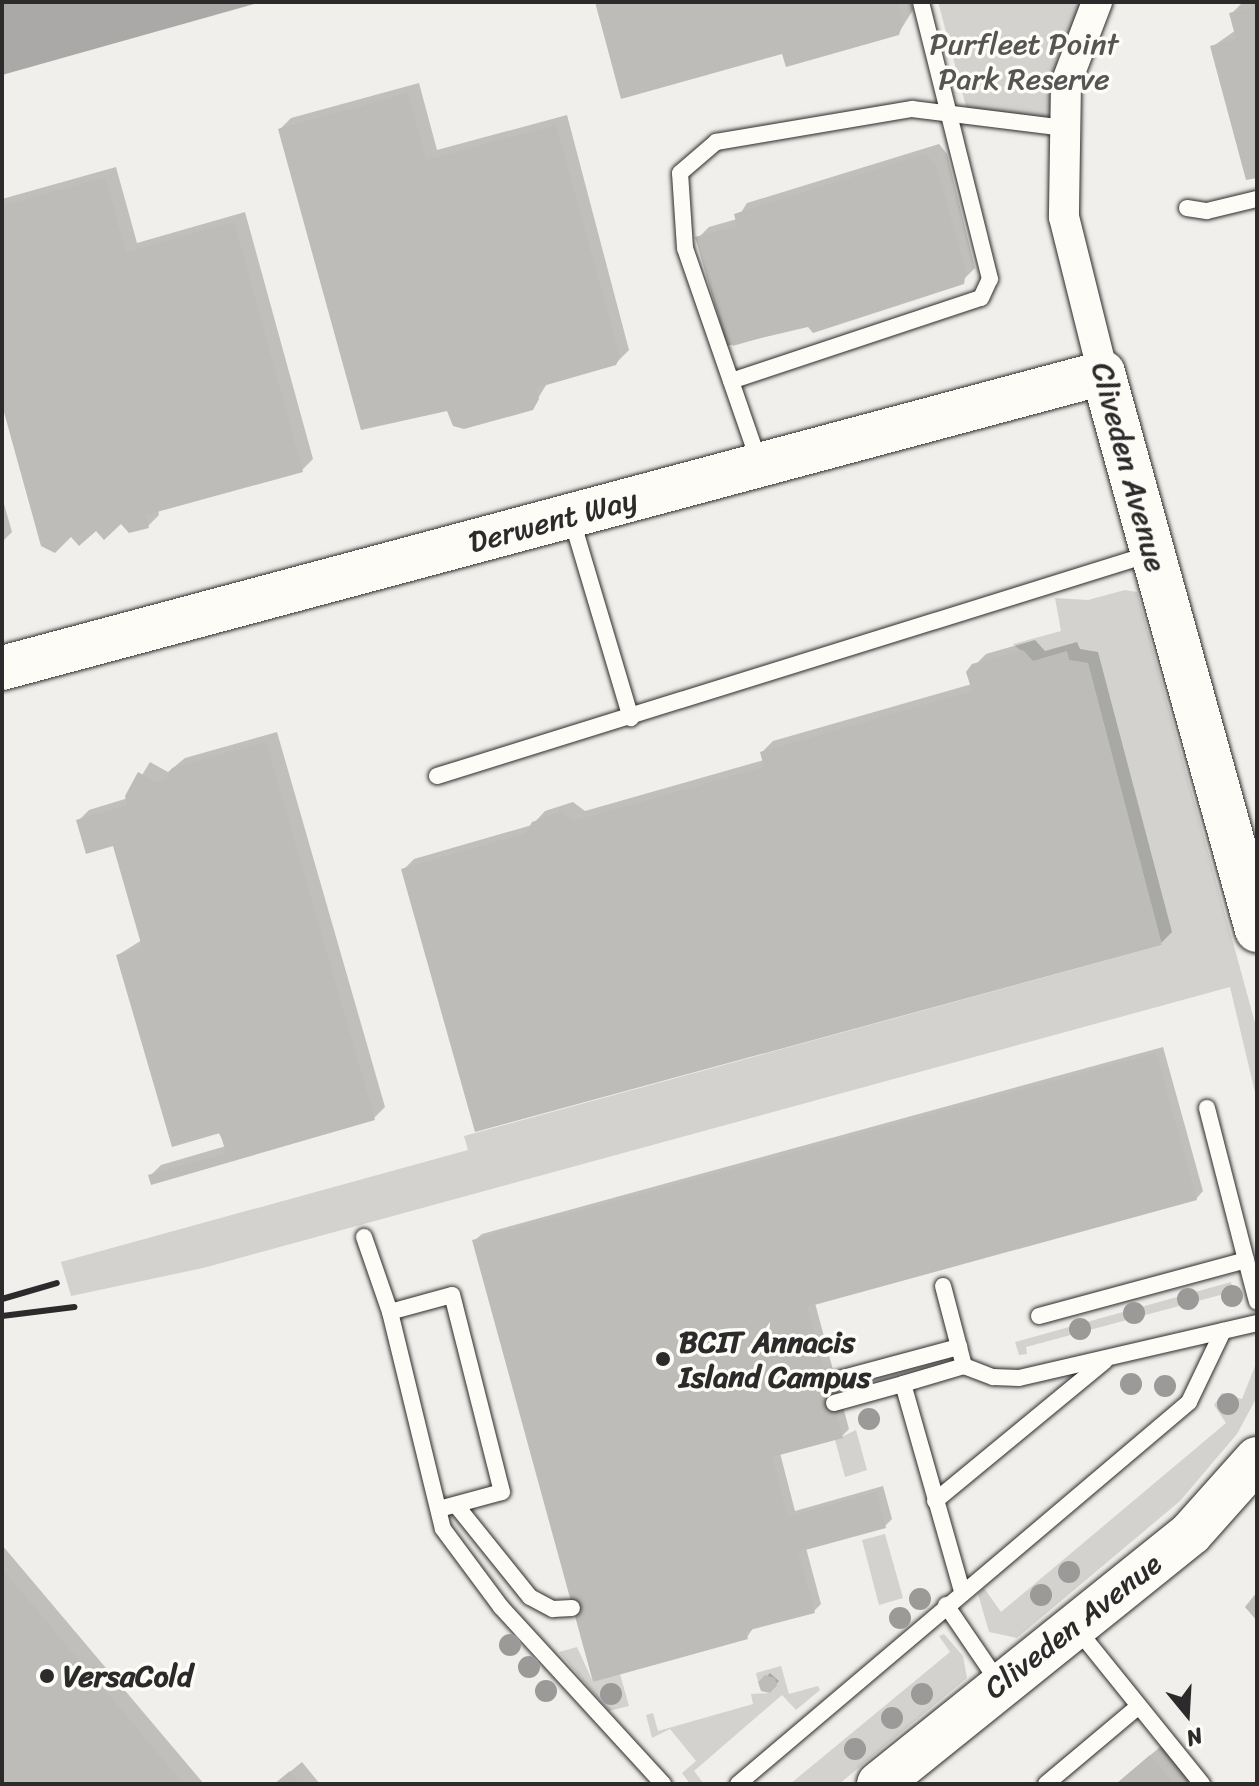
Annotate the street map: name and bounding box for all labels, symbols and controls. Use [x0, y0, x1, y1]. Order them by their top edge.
park label: Purfleet Point Park Reserve [929, 26, 1119, 96]
street label: Cliveden Avenue [1084, 359, 1174, 575]
street label: Derwent Way [465, 481, 641, 561]
place label: BCIT Annacis Island Campus [679, 1324, 869, 1394]
marker: BCIT Annacis Island Campus [654, 1350, 672, 1368]
street label: Cliveden Avenue [977, 1546, 1169, 1706]
place label: VersaCold [63, 1658, 193, 1694]
marker: VersaCold [38, 1667, 56, 1685]
north arrow [1147, 1674, 1227, 1754]
text: N [1181, 1716, 1208, 1758]

